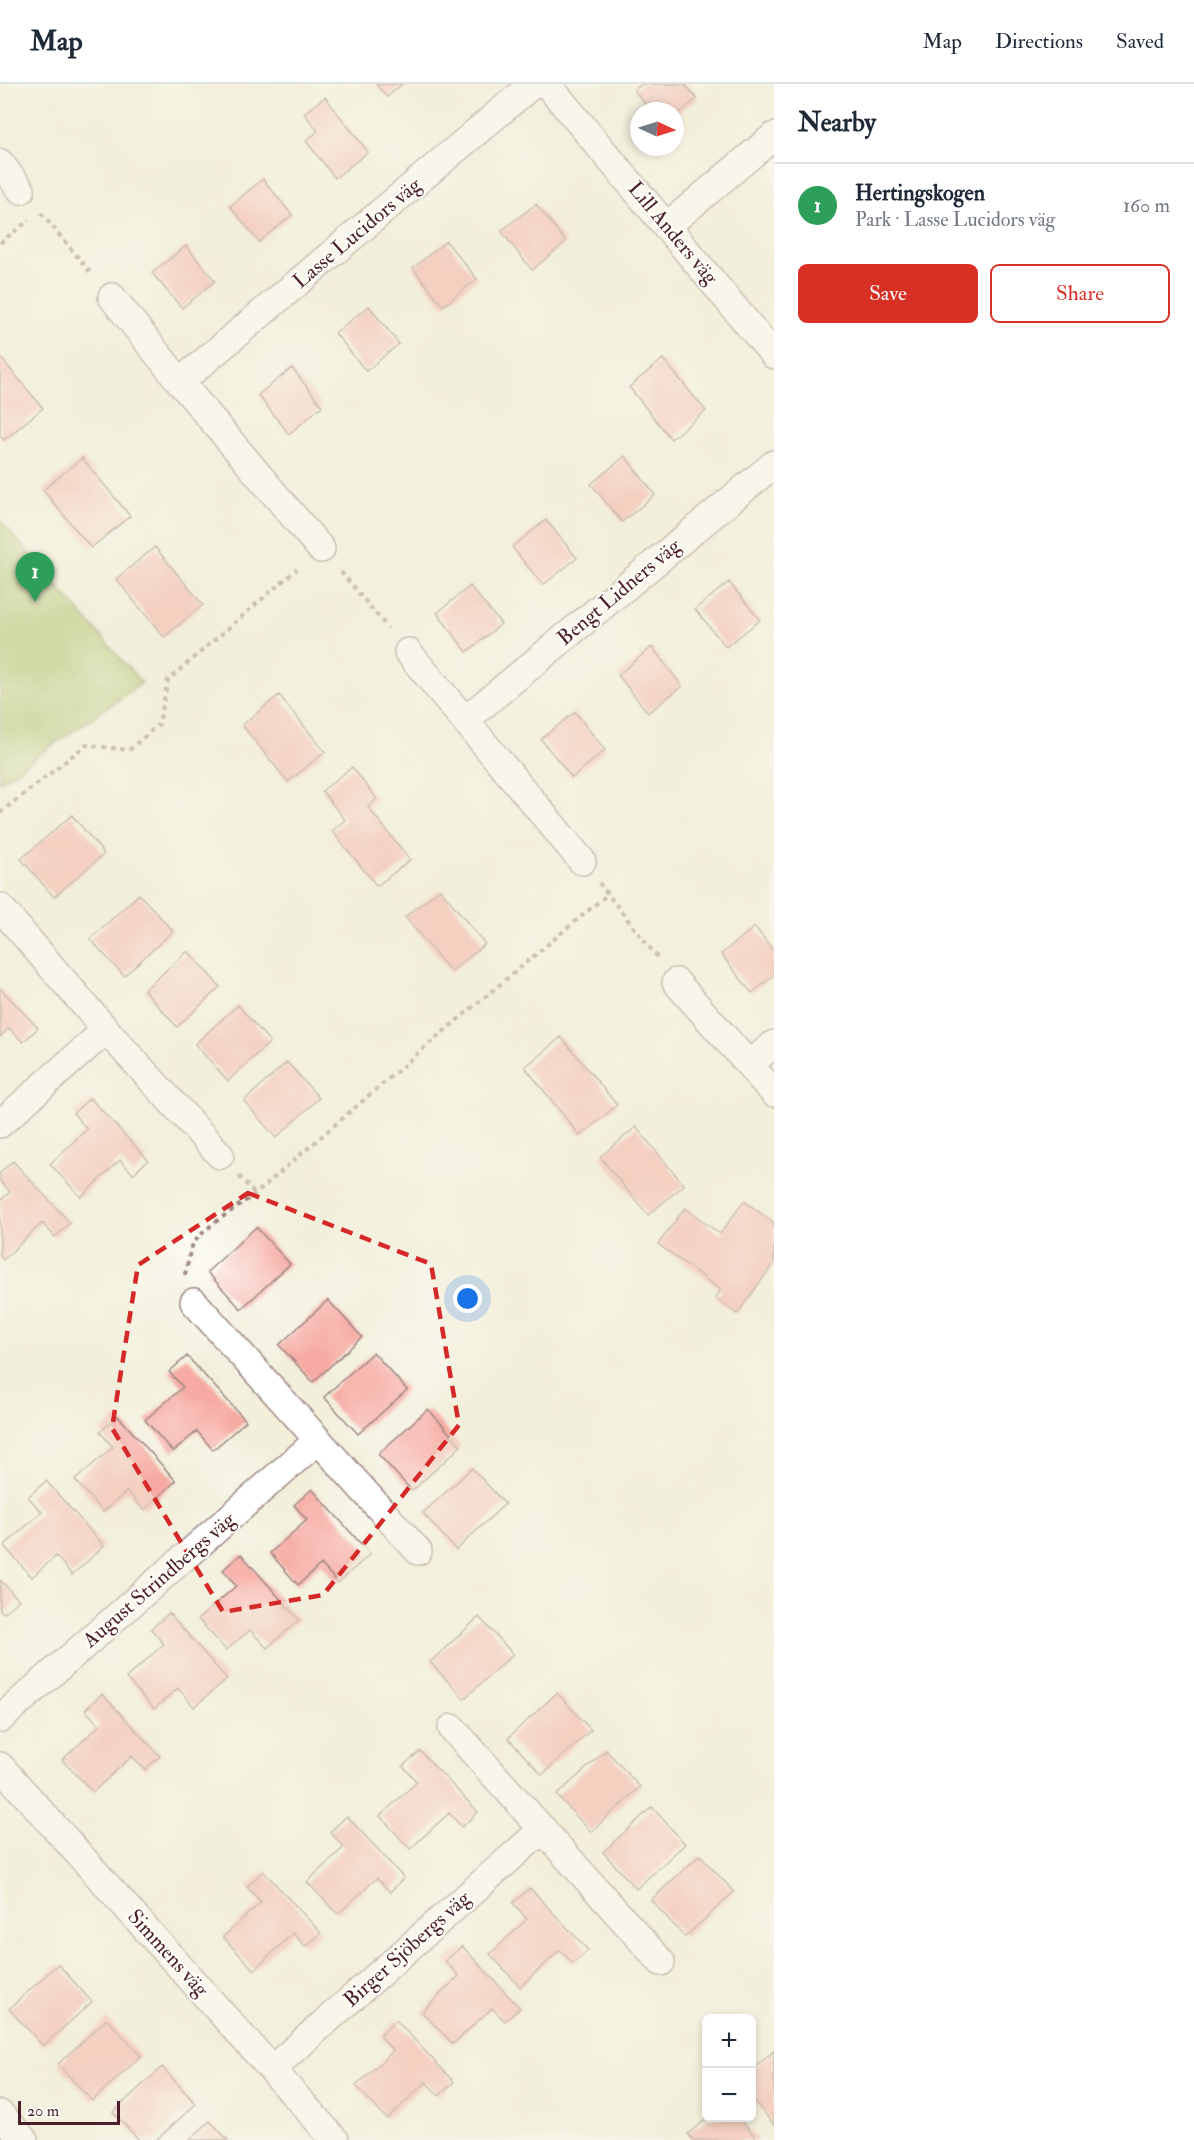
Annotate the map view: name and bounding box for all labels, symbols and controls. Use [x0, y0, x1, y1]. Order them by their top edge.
text: Map [30, 24, 83, 59]
text: Map [922, 28, 962, 55]
text: Directions [995, 28, 1083, 55]
text: Saved [1116, 28, 1164, 55]
north arrow [630, 102, 684, 156]
text: Nearby [798, 107, 876, 139]
street label: Lasse Lucidors väg [287, 171, 427, 295]
street label: Lill Anders väg [622, 176, 724, 291]
text: Hertingskogen [855, 179, 985, 207]
text: 1 [814, 193, 821, 218]
text: 160 m [1123, 193, 1170, 218]
text: Park · Lasse Lucidors väg [855, 207, 1055, 232]
button: Save [798, 264, 978, 323]
button: Share [990, 264, 1170, 323]
street label: Bengt Lidners väg [552, 532, 687, 651]
pin: 1 [15, 552, 54, 602]
your location [453, 1284, 482, 1313]
street label: August Strindbergs väg [76, 1506, 241, 1654]
street label: Birger Sjöbergs väg [338, 1884, 477, 2013]
street label: Simmens väg [122, 1904, 215, 2003]
map controls [702, 2014, 756, 2122]
button: + [702, 2014, 756, 2068]
button: − [702, 2068, 756, 2122]
scale bar [18, 2098, 120, 2126]
text: 20 m [27, 2101, 59, 2121]

